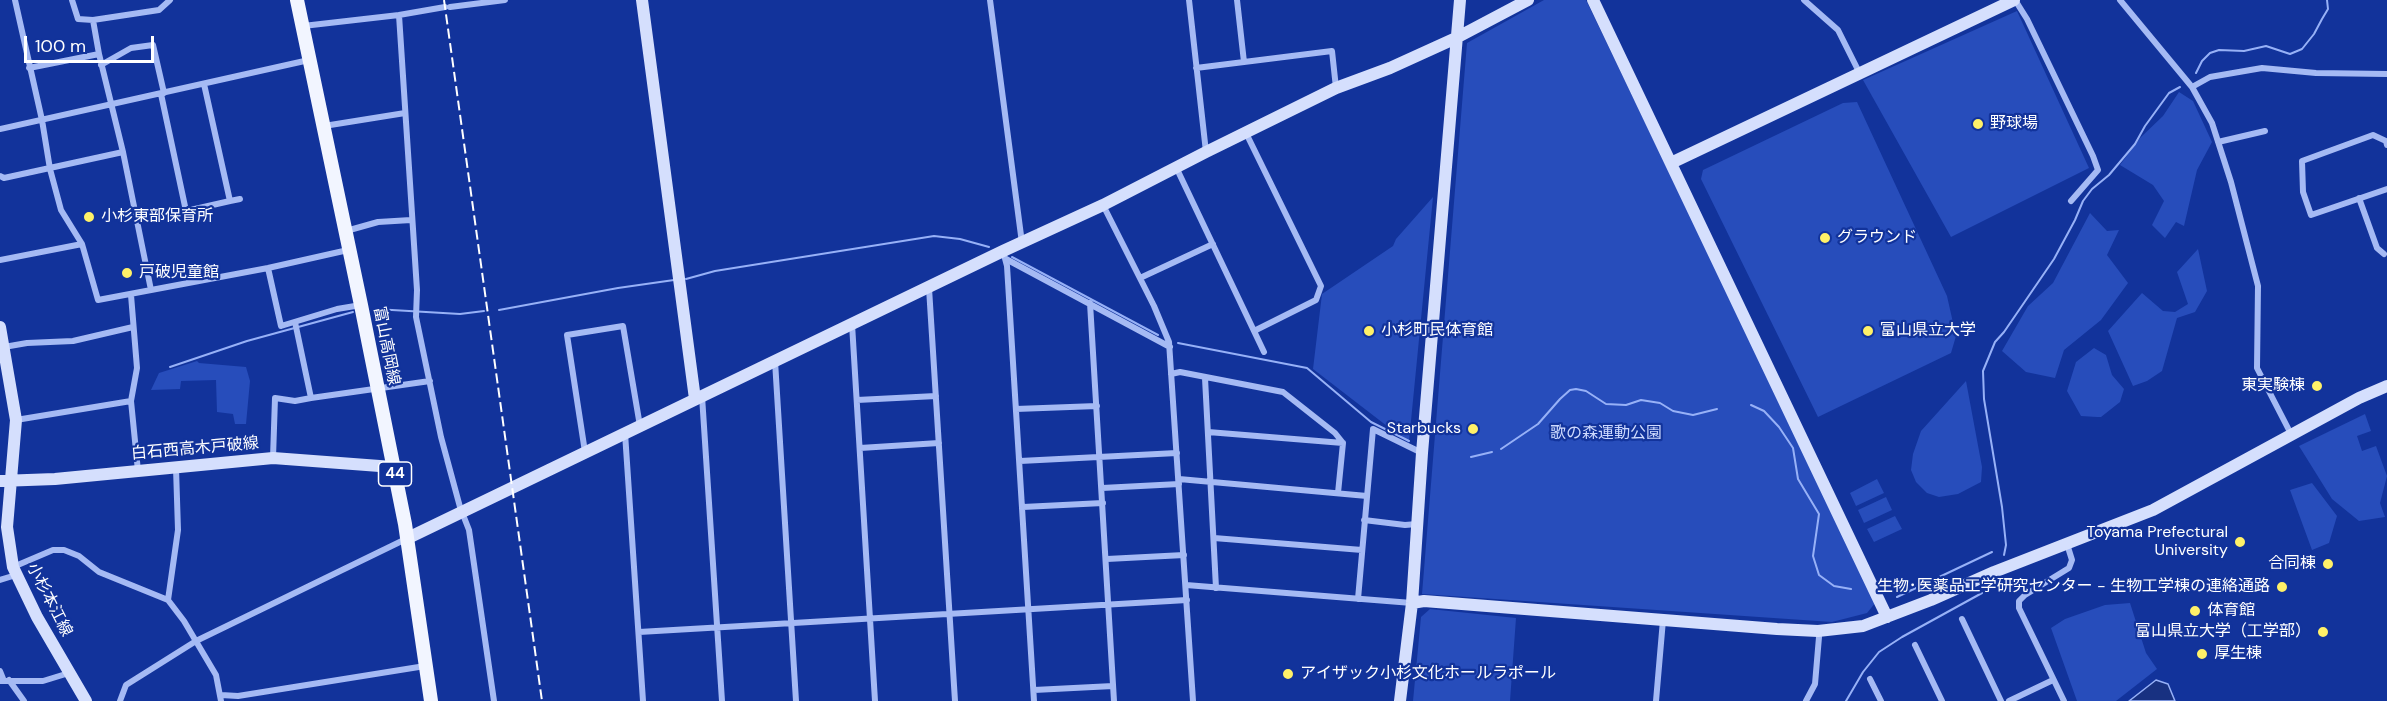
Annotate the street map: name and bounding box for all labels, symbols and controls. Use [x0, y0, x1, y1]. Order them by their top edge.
scale bar [27, 24, 158, 62]
text: 100 m [35, 34, 86, 58]
place label: 野球場 [1990, 114, 2038, 134]
marker: 野球場 [1971, 117, 1985, 131]
place label: 小杉東部保育所 [101, 207, 213, 227]
marker: 小杉東部保育所 [82, 210, 96, 224]
place label: グラウンド [1837, 228, 1917, 248]
marker: グラウンド [1818, 231, 1832, 245]
place label: 戸破児童館 [139, 263, 219, 283]
marker: 戸破児童館 [120, 266, 134, 280]
street label: 富山高岡線 [369, 305, 403, 387]
place label: 小杉町民体育館 [1381, 321, 1493, 341]
place label: 富山県立大学 [1880, 321, 1976, 341]
marker: 小杉町民体育館 [1362, 324, 1376, 338]
marker: 富山県立大学 [1861, 324, 1875, 338]
place label: 東実験棟 [2241, 376, 2305, 396]
marker: 東実験棟 [2310, 379, 2324, 393]
place label: Starbucks [1387, 419, 1461, 439]
marker: Starbucks [1466, 422, 1480, 436]
park label: 歌の森運動公園 [1550, 424, 1662, 444]
street label: 白石西高木戸破線 [130, 434, 260, 464]
road number: 44 [378, 462, 412, 486]
place label: Toyama Prefectural University [2087, 523, 2228, 561]
marker: Toyama Prefectural University [2233, 535, 2247, 549]
place label: 合同棟 [2268, 554, 2316, 574]
marker: 合同棟 [2321, 557, 2335, 571]
street label: 小杉本江線 [22, 560, 76, 640]
place label: 生物･医薬品工学研究センター - 生物工学棟の連絡通路 [1877, 577, 2270, 597]
marker: 生物･医薬品工学研究センター - 生物工学棟の連絡通路 [2275, 580, 2289, 594]
place label: 体育館 [2207, 601, 2255, 621]
marker: 体育館 [2188, 604, 2202, 618]
place label: 富山県立大学（工学部） [2135, 622, 2311, 642]
marker: 富山県立大学（工学部） [2316, 625, 2330, 639]
place label: 厚生棟 [2214, 644, 2262, 664]
marker: 厚生棟 [2195, 647, 2209, 661]
place label: アイザック小杉文化ホールラポール [1300, 664, 1556, 684]
marker: アイザック小杉文化ホールラポール [1281, 667, 1295, 681]

